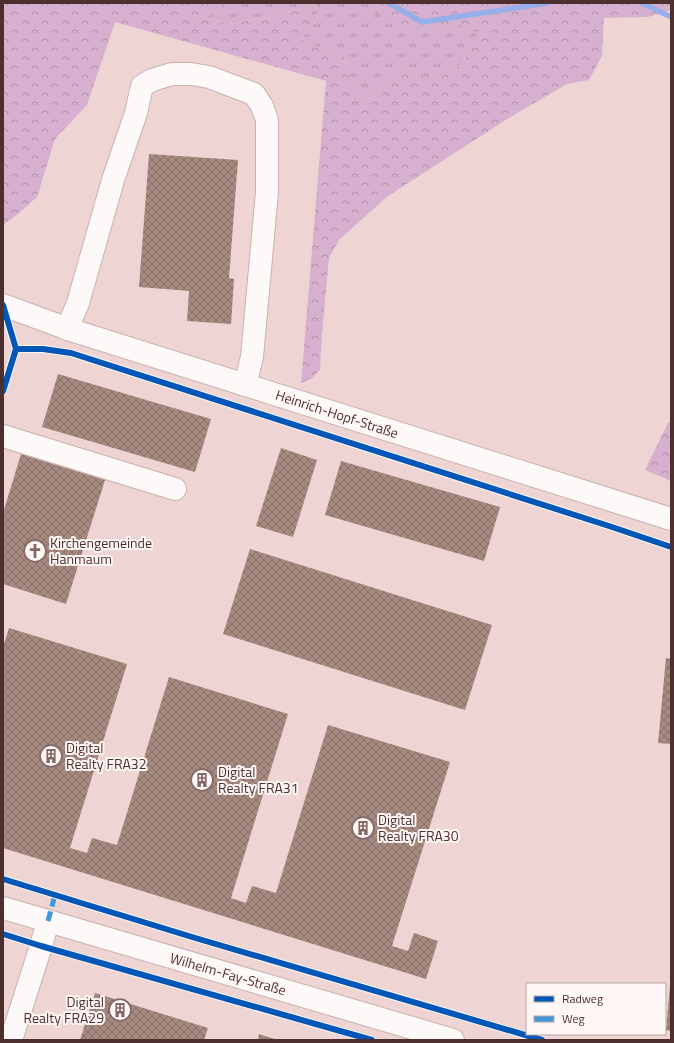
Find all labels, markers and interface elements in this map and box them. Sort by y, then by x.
street label: Heinrich-Hopf-Straße [273,384,401,443]
place label: Kirchengemeinde Hanmaum [50,532,152,569]
church icon: Kirchengemeinde Hanmaum [22,538,48,564]
place label: Digital Realty FRA32 [66,737,147,774]
building icon: Digital Realty FRA32 [38,743,64,769]
place label: Digital Realty FRA31 [218,761,299,798]
building icon: Digital Realty FRA31 [189,767,215,793]
place label: Digital Realty FRA30 [378,809,459,846]
building icon: Digital Realty FRA30 [350,815,376,841]
street label: Wilhelm-Fay-Straße [168,947,289,1000]
legend [526,983,666,1035]
text: Radweg [562,989,603,1008]
place label: Digital Realty FRA29 [24,991,104,1028]
building icon: Digital Realty FRA29 [107,997,133,1023]
text: Weg [562,1009,585,1028]

